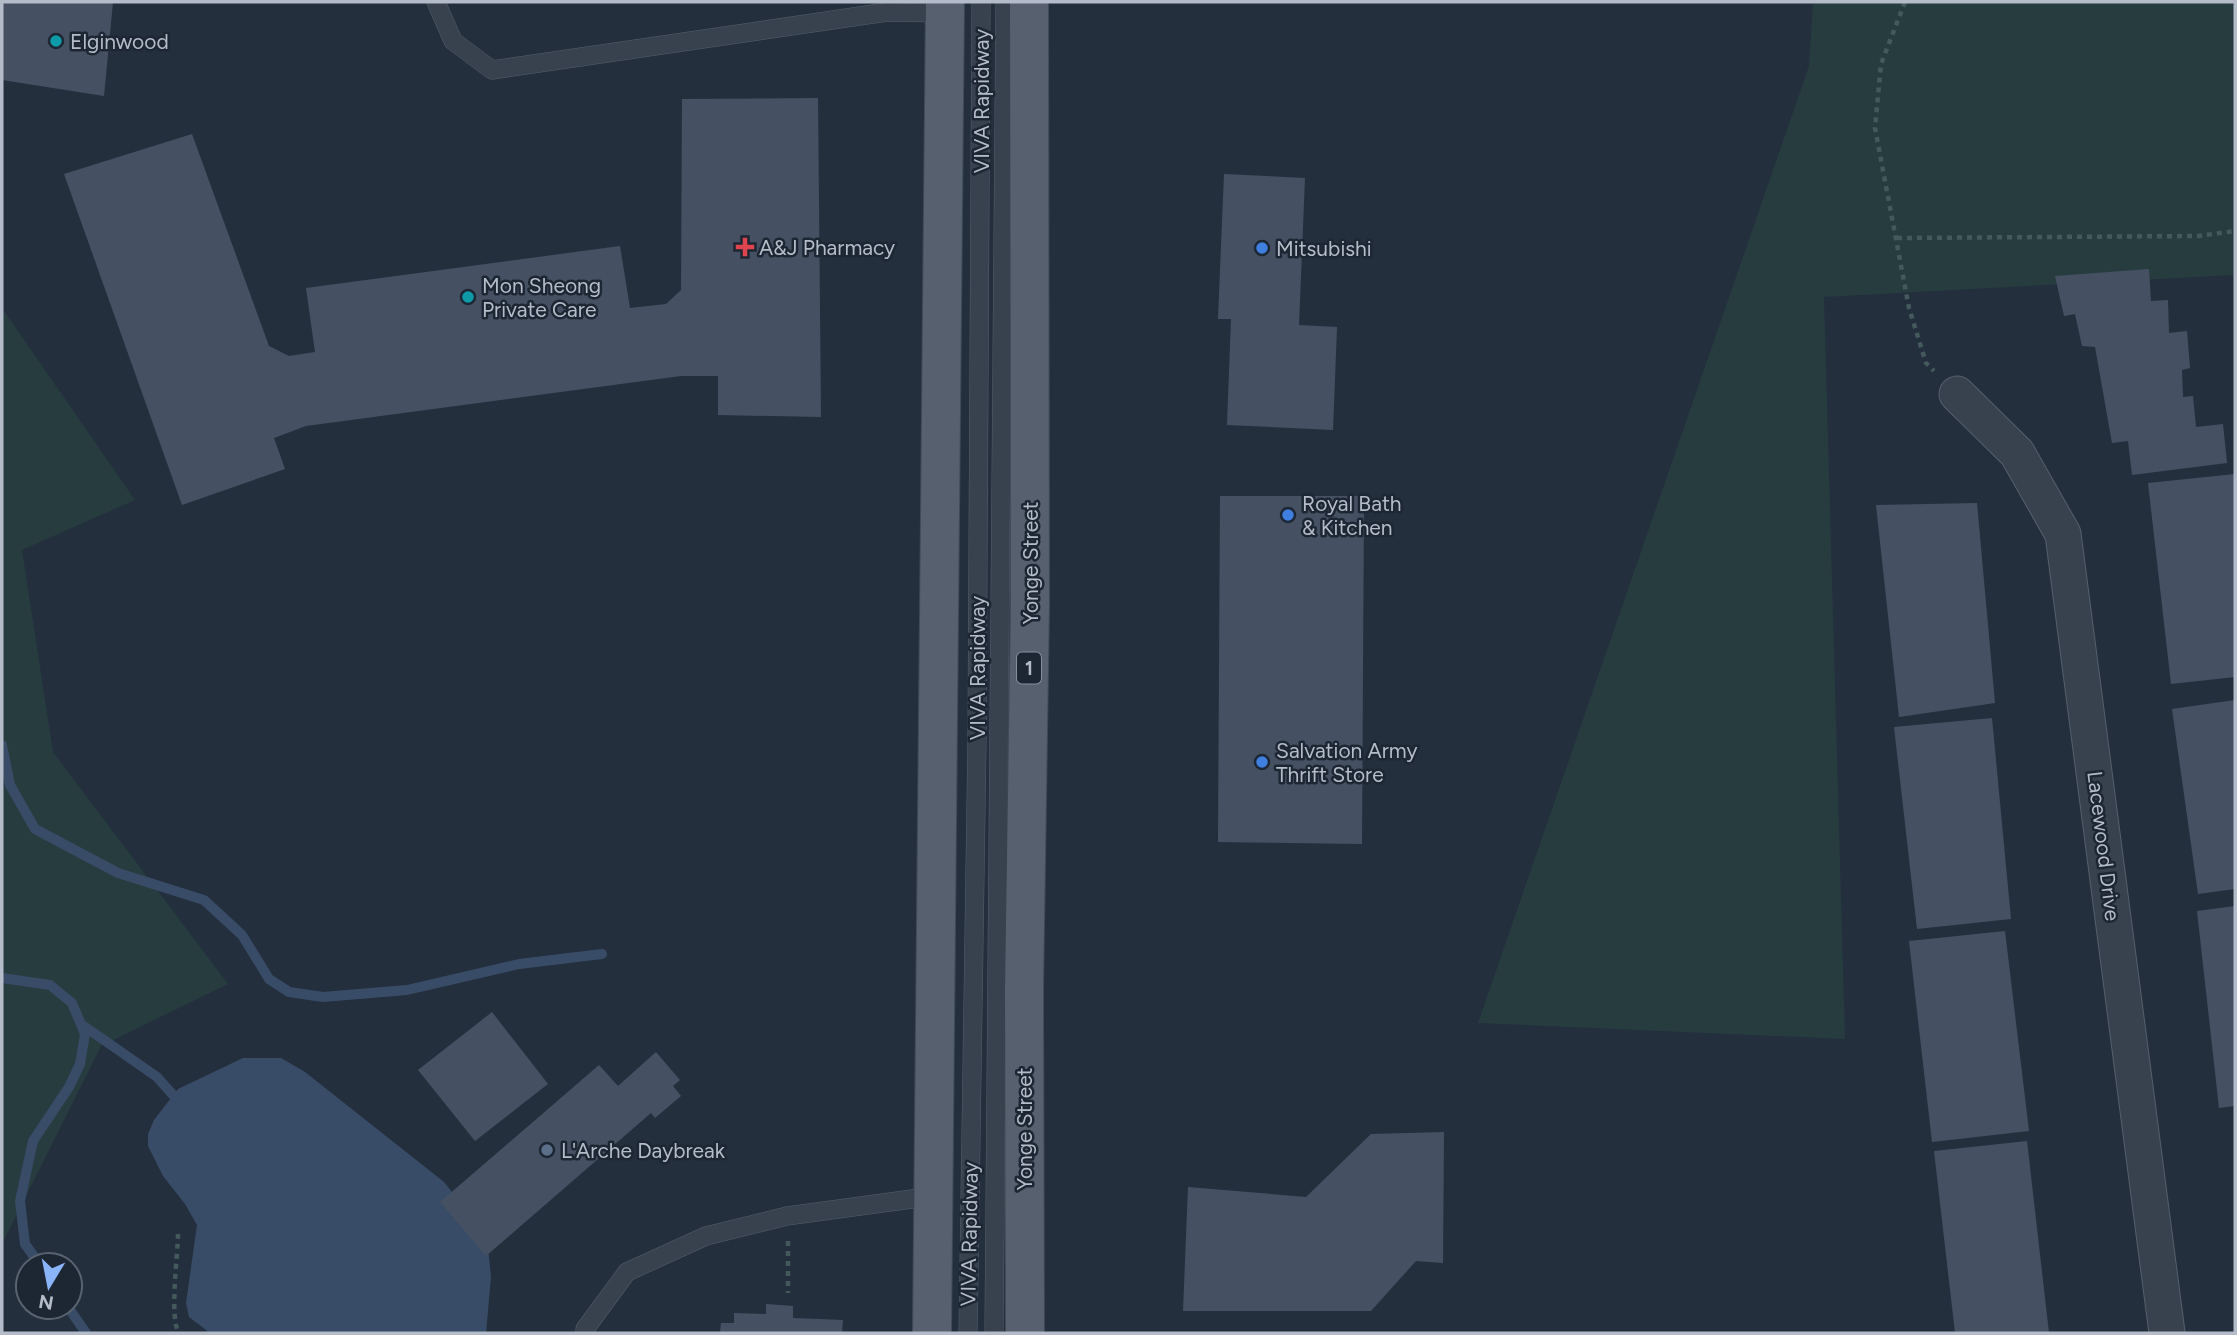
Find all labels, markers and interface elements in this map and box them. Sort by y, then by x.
place label: Elginwood [70,29,169,54]
street label: VIVA Rapidway [969,29,994,173]
marker: Elginwood [48,33,64,49]
place label: A&J Pharmacy [759,235,895,260]
place label: Mitsubishi [1276,236,1372,261]
marker: A&J Pharmacy [737,239,753,255]
marker: Mitsubishi [1254,240,1270,256]
place label: Mon Sheong Private Care [482,273,601,322]
marker: Mon Sheong Private Care [460,289,476,305]
place label: Royal Bath & Kitchen [1302,491,1402,540]
street label: Yonge Street [1018,501,1043,625]
marker: Royal Bath & Kitchen [1280,507,1296,523]
street label: VIVA Rapidway [965,596,990,740]
road number: 1 [1017,652,1041,684]
place label: Salvation Army Thrift Store [1276,738,1418,787]
marker: Salvation Army Thrift Store [1254,754,1270,770]
street label: Lacewood Drive [2082,770,2126,922]
street label: Yonge Street [1012,1067,1037,1191]
place label: L'Arche Daybreak [561,1138,726,1163]
marker: L'Arche Daybreak [539,1142,555,1158]
street label: VIVA Rapidway [955,1162,983,1306]
north arrow [14,1251,84,1321]
text: N [37,1290,55,1315]

